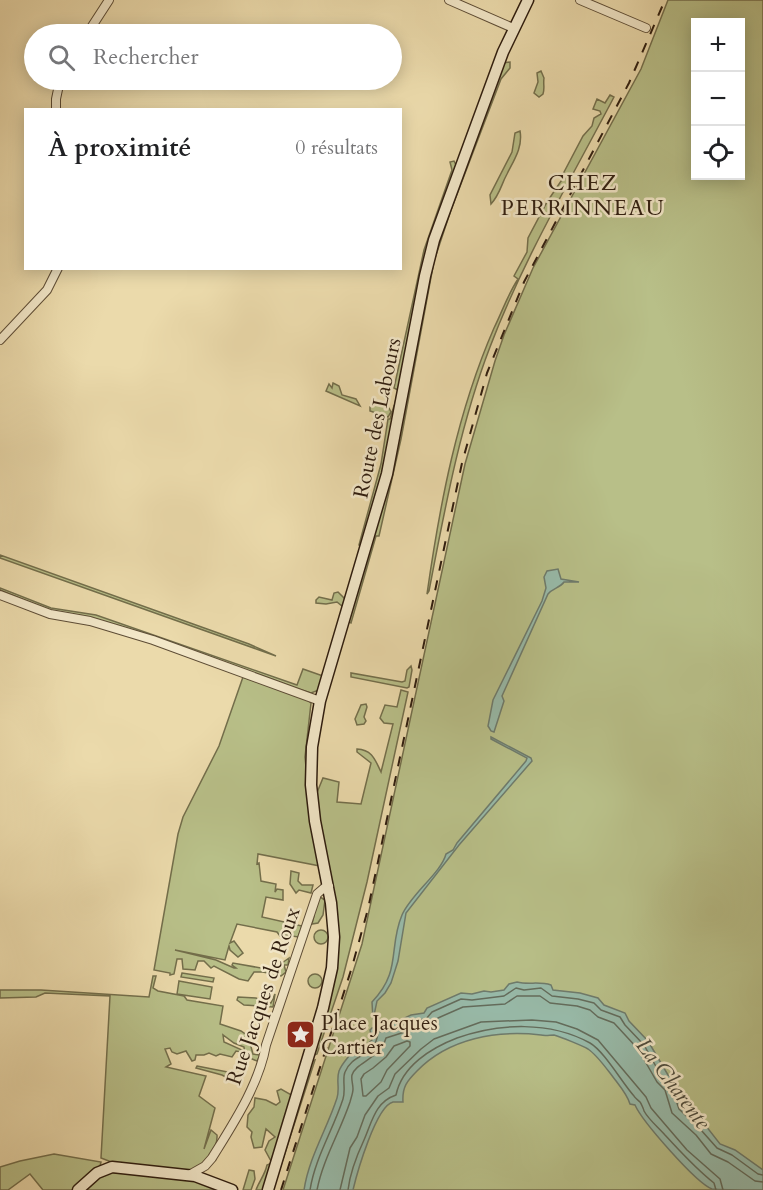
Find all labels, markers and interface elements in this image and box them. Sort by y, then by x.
map controls [691,18,745,180]
button: + [691,18,745,72]
search box [24,24,402,90]
icon: search [45,41,78,74]
text: Rechercher [93,42,198,72]
button: − [691,72,745,126]
button: locate [691,126,745,180]
text: À proximité [48,130,191,165]
text: 0 résultats [295,134,378,161]
district label: CHEZ PERRINNEAU [501,168,665,223]
street label: Route des Labours [346,335,409,501]
street label: Rue Jacques de Roux [219,903,308,1089]
place label: Place Jacques Cartier [321,1009,438,1062]
place icon: Place Jacques Cartier [284,1019,316,1051]
water label: La Charente [629,1032,718,1136]

